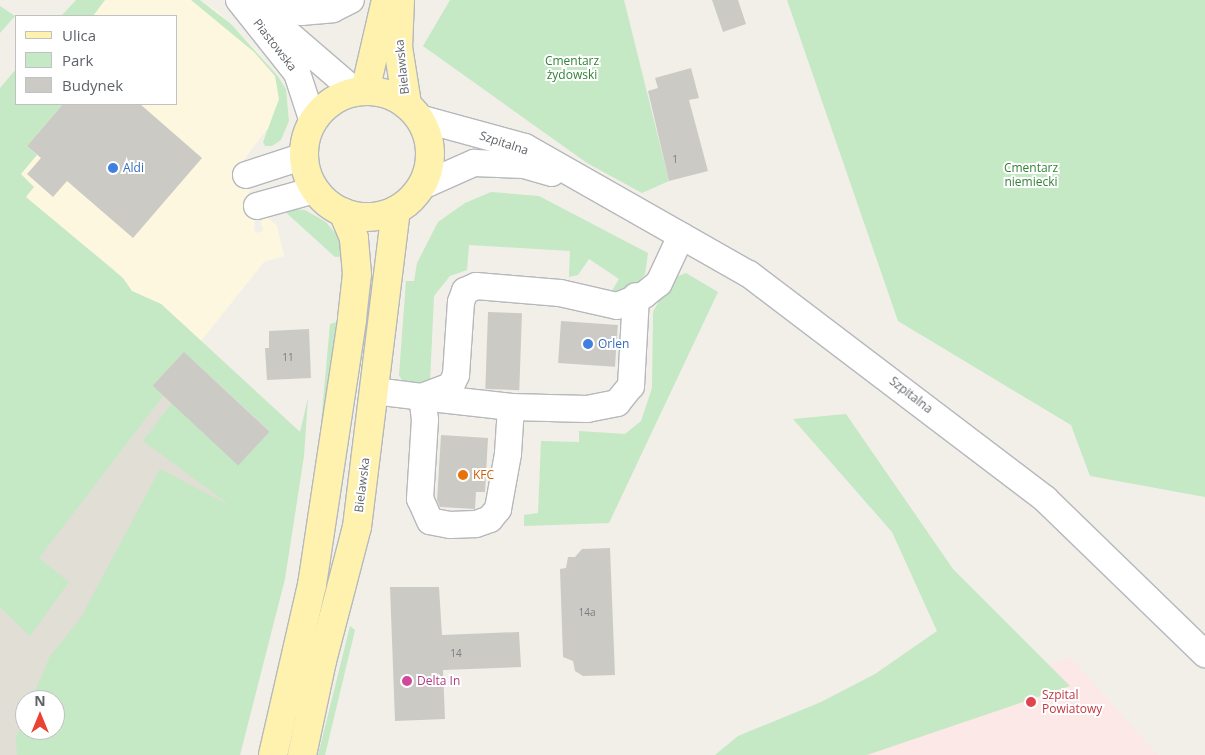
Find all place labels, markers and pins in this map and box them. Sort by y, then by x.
place label: Aldi [123,161,144,175]
marker: Aldi [107,162,119,174]
place label: Orlen [598,337,629,351]
marker: Orlen [582,338,594,350]
place label: KFC [473,468,494,482]
marker: KFC [457,469,469,481]
place label: Delta In [417,674,460,688]
marker: Delta In [401,675,413,687]
place label: Szpital Powiatowy [1042,688,1102,716]
marker: Szpital Powiatowy [1024,695,1038,709]

